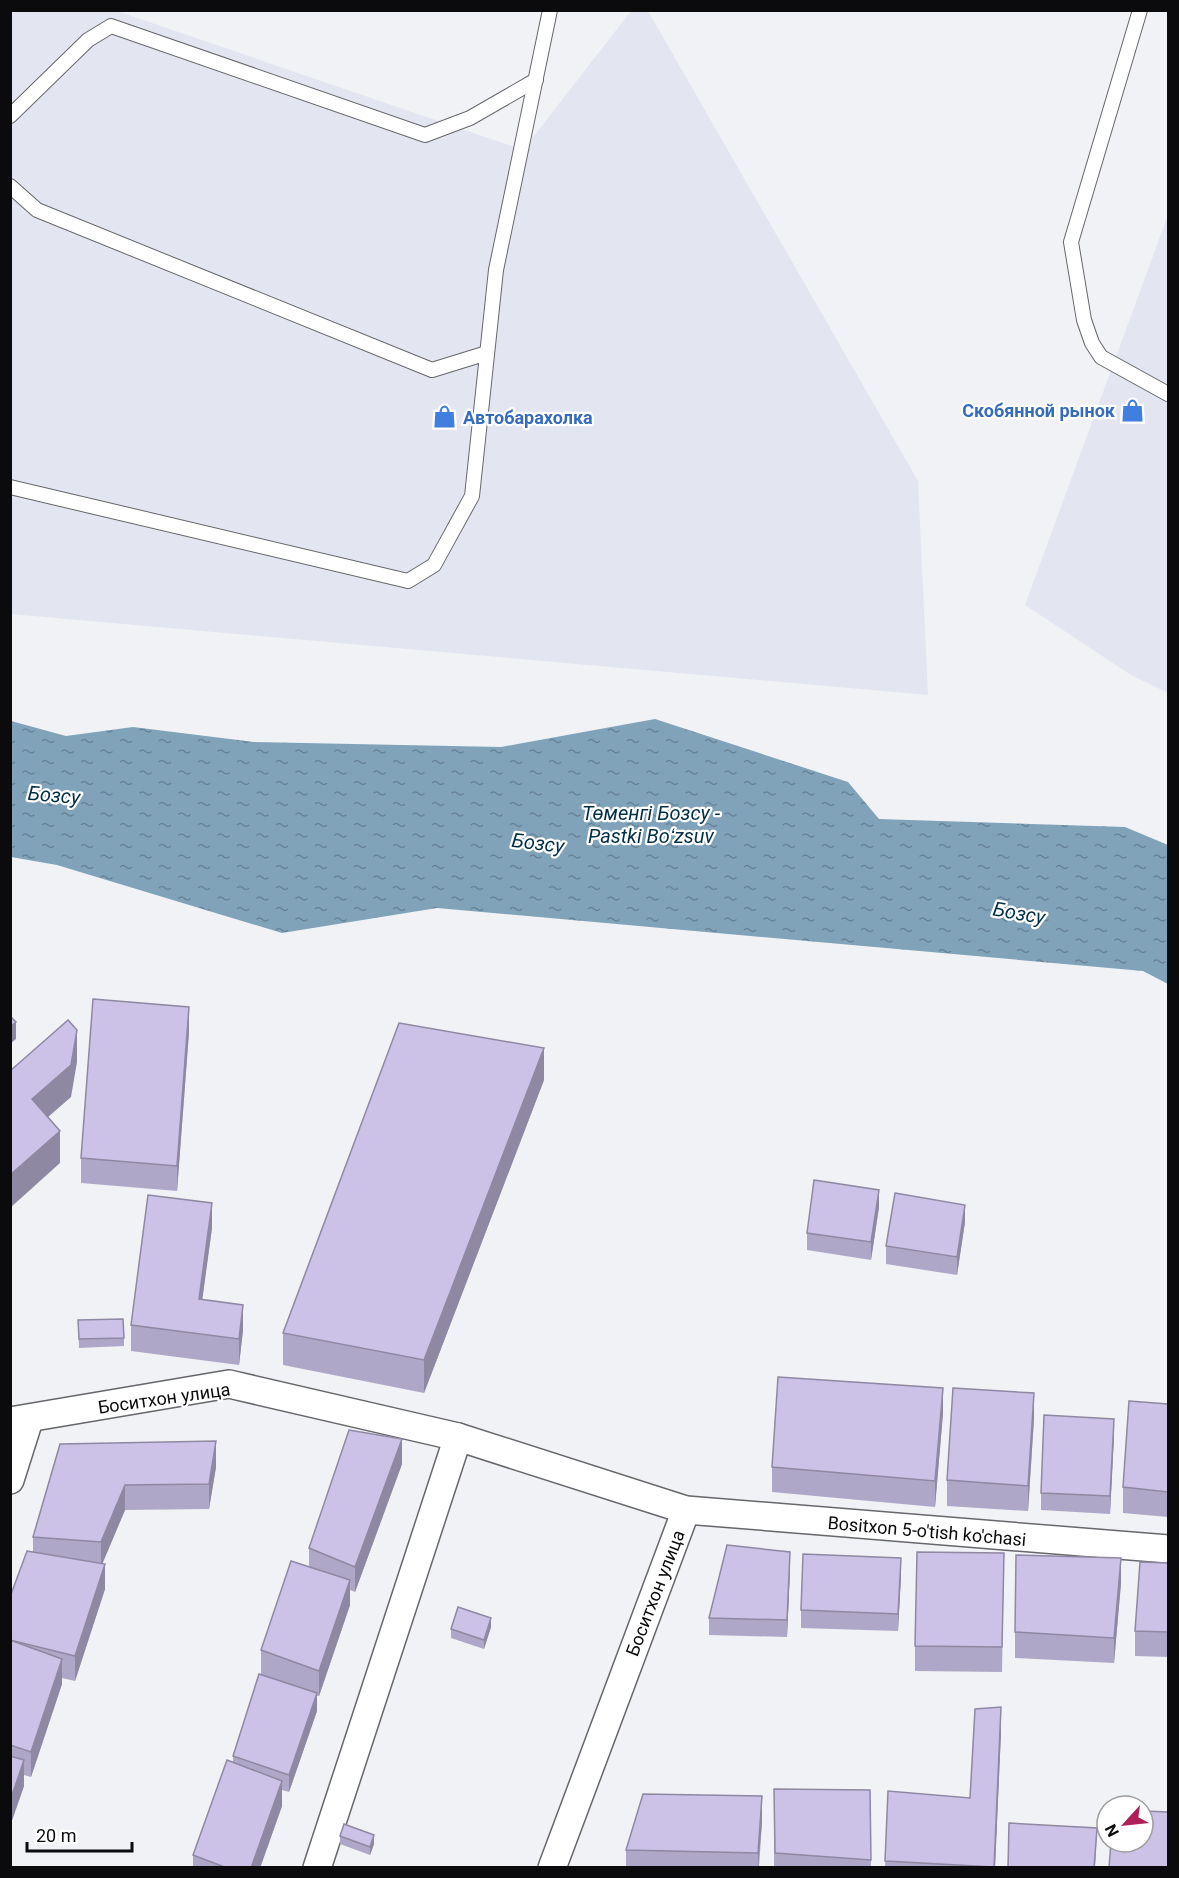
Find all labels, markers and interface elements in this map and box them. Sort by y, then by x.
shop icon: Скобянной рынок [1120,397,1146,423]
place label: Скобянной рынок [962,400,1116,421]
shop icon: Автобарахолка [432,404,458,430]
place label: Автобарахолка [463,407,593,428]
water label: Бозсу [27,781,82,809]
water label: Төменгі Бозсу - Pastki Boʻzsuv [582,801,721,848]
water label: Бозсу [510,828,566,858]
water label: Бозсу [991,897,1048,930]
street label: Боситхон улица [97,1378,231,1418]
street label: Bositxon 5-o'tish ko'chasi [827,1512,1027,1550]
street label: Боситхон улица [621,1527,689,1659]
north arrow [1095,1794,1155,1854]
scale bar [27,1815,132,1853]
text: N [1101,1821,1123,1840]
text: 20 m [36,1825,76,1846]

